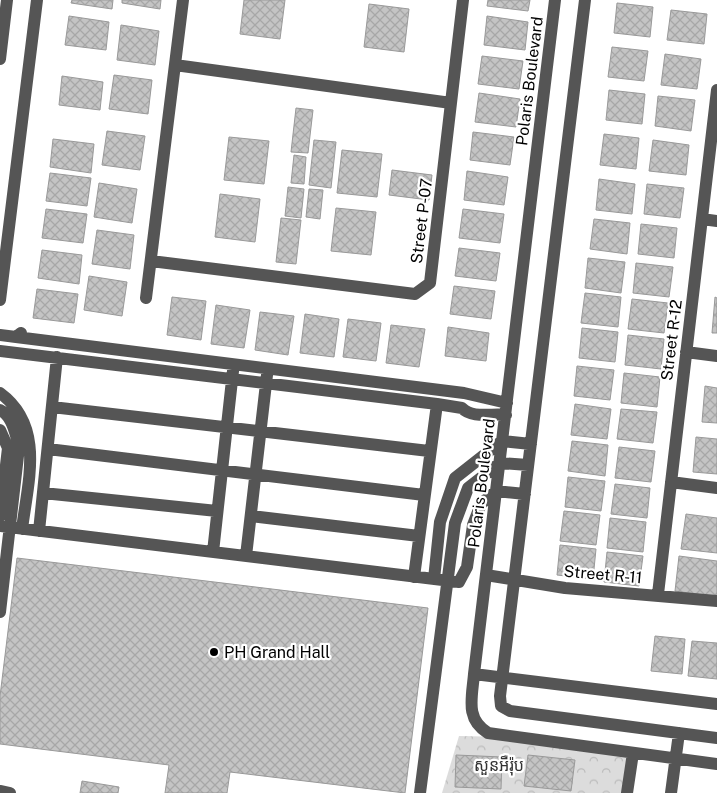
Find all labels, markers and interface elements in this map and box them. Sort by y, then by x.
street label: Polaris Boulevard [512,15,547,147]
street label: Street P-07 [407,177,436,265]
street label: Street R-12 [657,298,686,382]
street label: Polaris Boulevard [464,417,499,549]
street label: Street R-11 [563,562,643,587]
place label: PH Grand Hall [224,643,330,662]
marker: PH Grand Hall [208,646,220,658]
park label: សួនអឺរ៉ុប [474,755,524,776]

